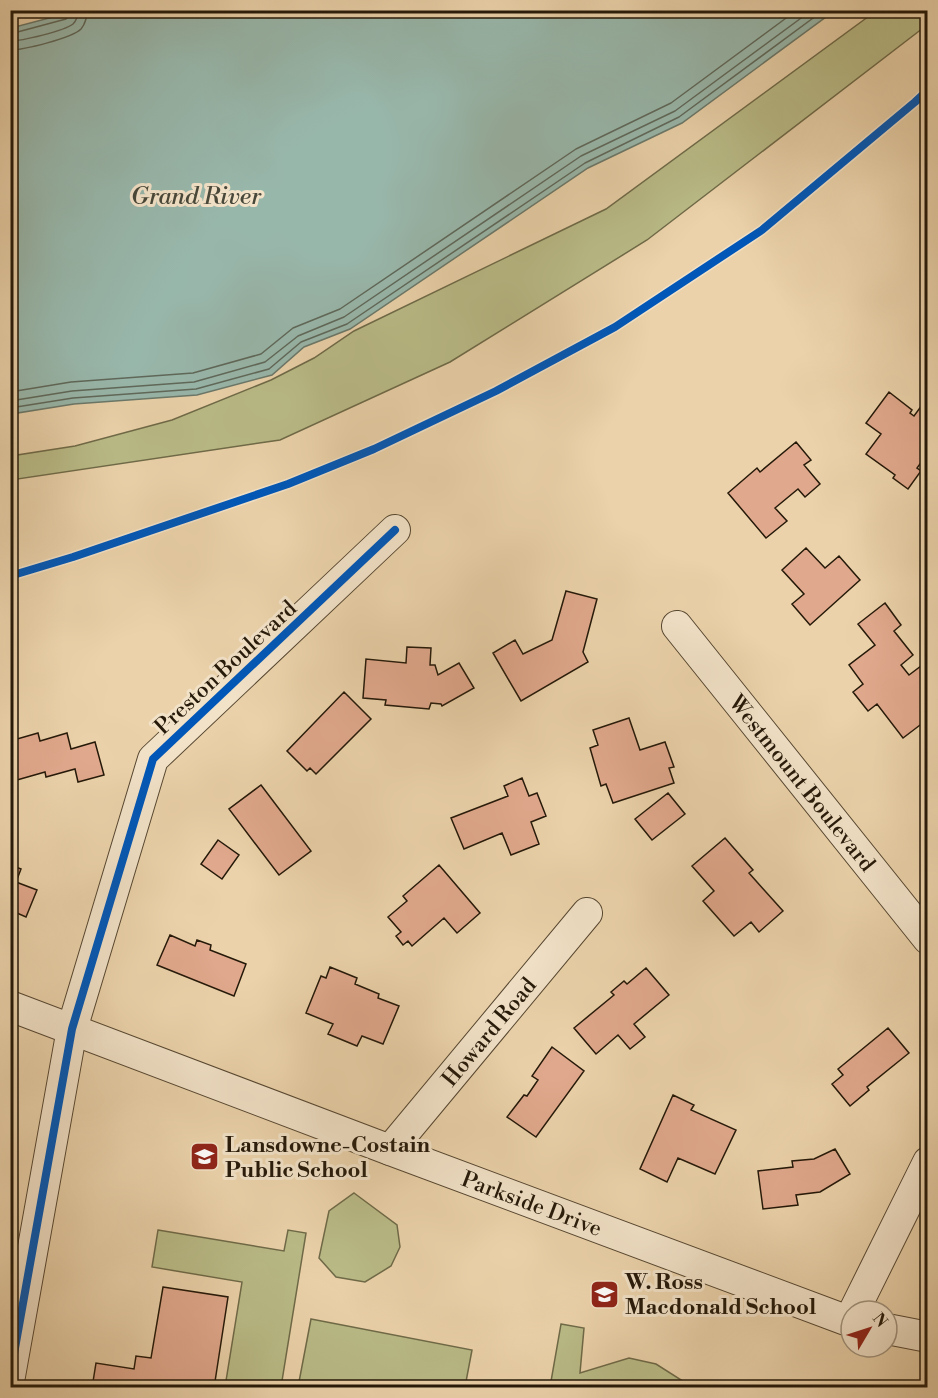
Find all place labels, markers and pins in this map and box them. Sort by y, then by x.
place label: Lansdowne-Costain Public School [225,1132,431,1184]
school or university icon: Lansdowne-Costain Public School [188,1141,220,1173]
place label: W. Ross Macdonald School [624,1269,816,1321]
school or university icon: W. Ross Macdonald School [588,1278,620,1310]

